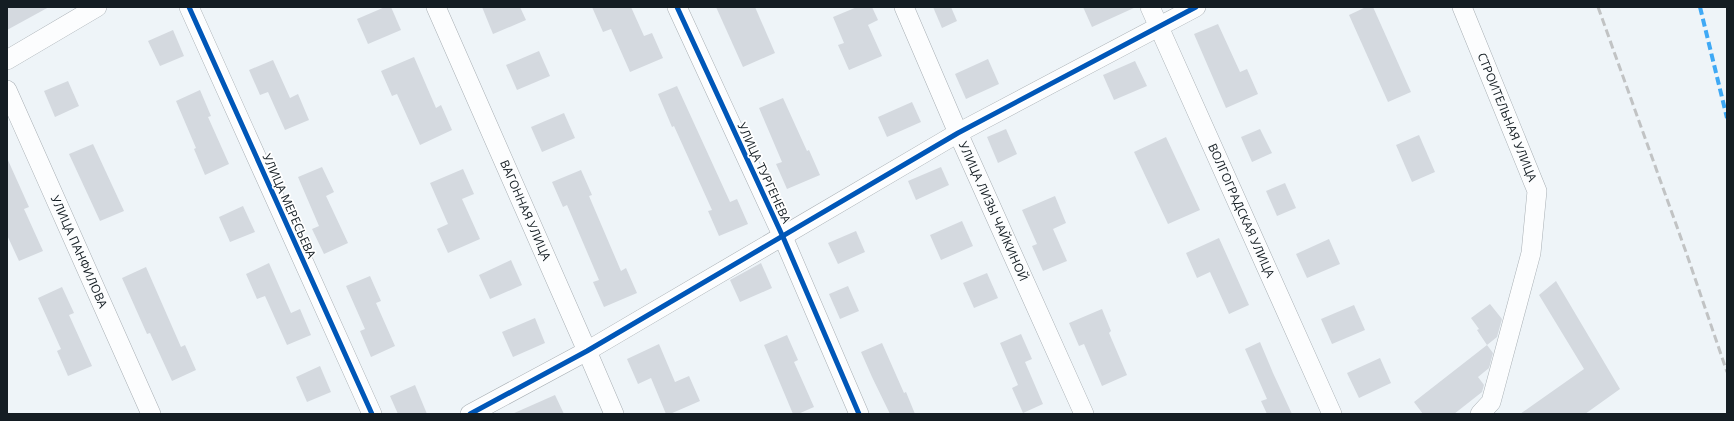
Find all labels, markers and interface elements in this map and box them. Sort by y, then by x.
street label: СТРОИТЕЛЬНАЯ УЛИЦА [1474,50,1541,184]
street label: УЛИЦА ТУРГЕНЕВА [734,120,795,226]
street label: УЛИЦА ЛИЗЫ ЧАЙКИНОЙ [955,139,1032,284]
street label: ВОЛГОГРАДСКАЯ УЛИЦА [1204,141,1279,280]
street label: УЛИЦА МЕРЕСЬЕВА [259,151,320,261]
street label: ВАГОННАЯ УЛИЦА [496,157,555,264]
street label: УЛИЦА ПАНФИЛОВА [47,193,112,311]

